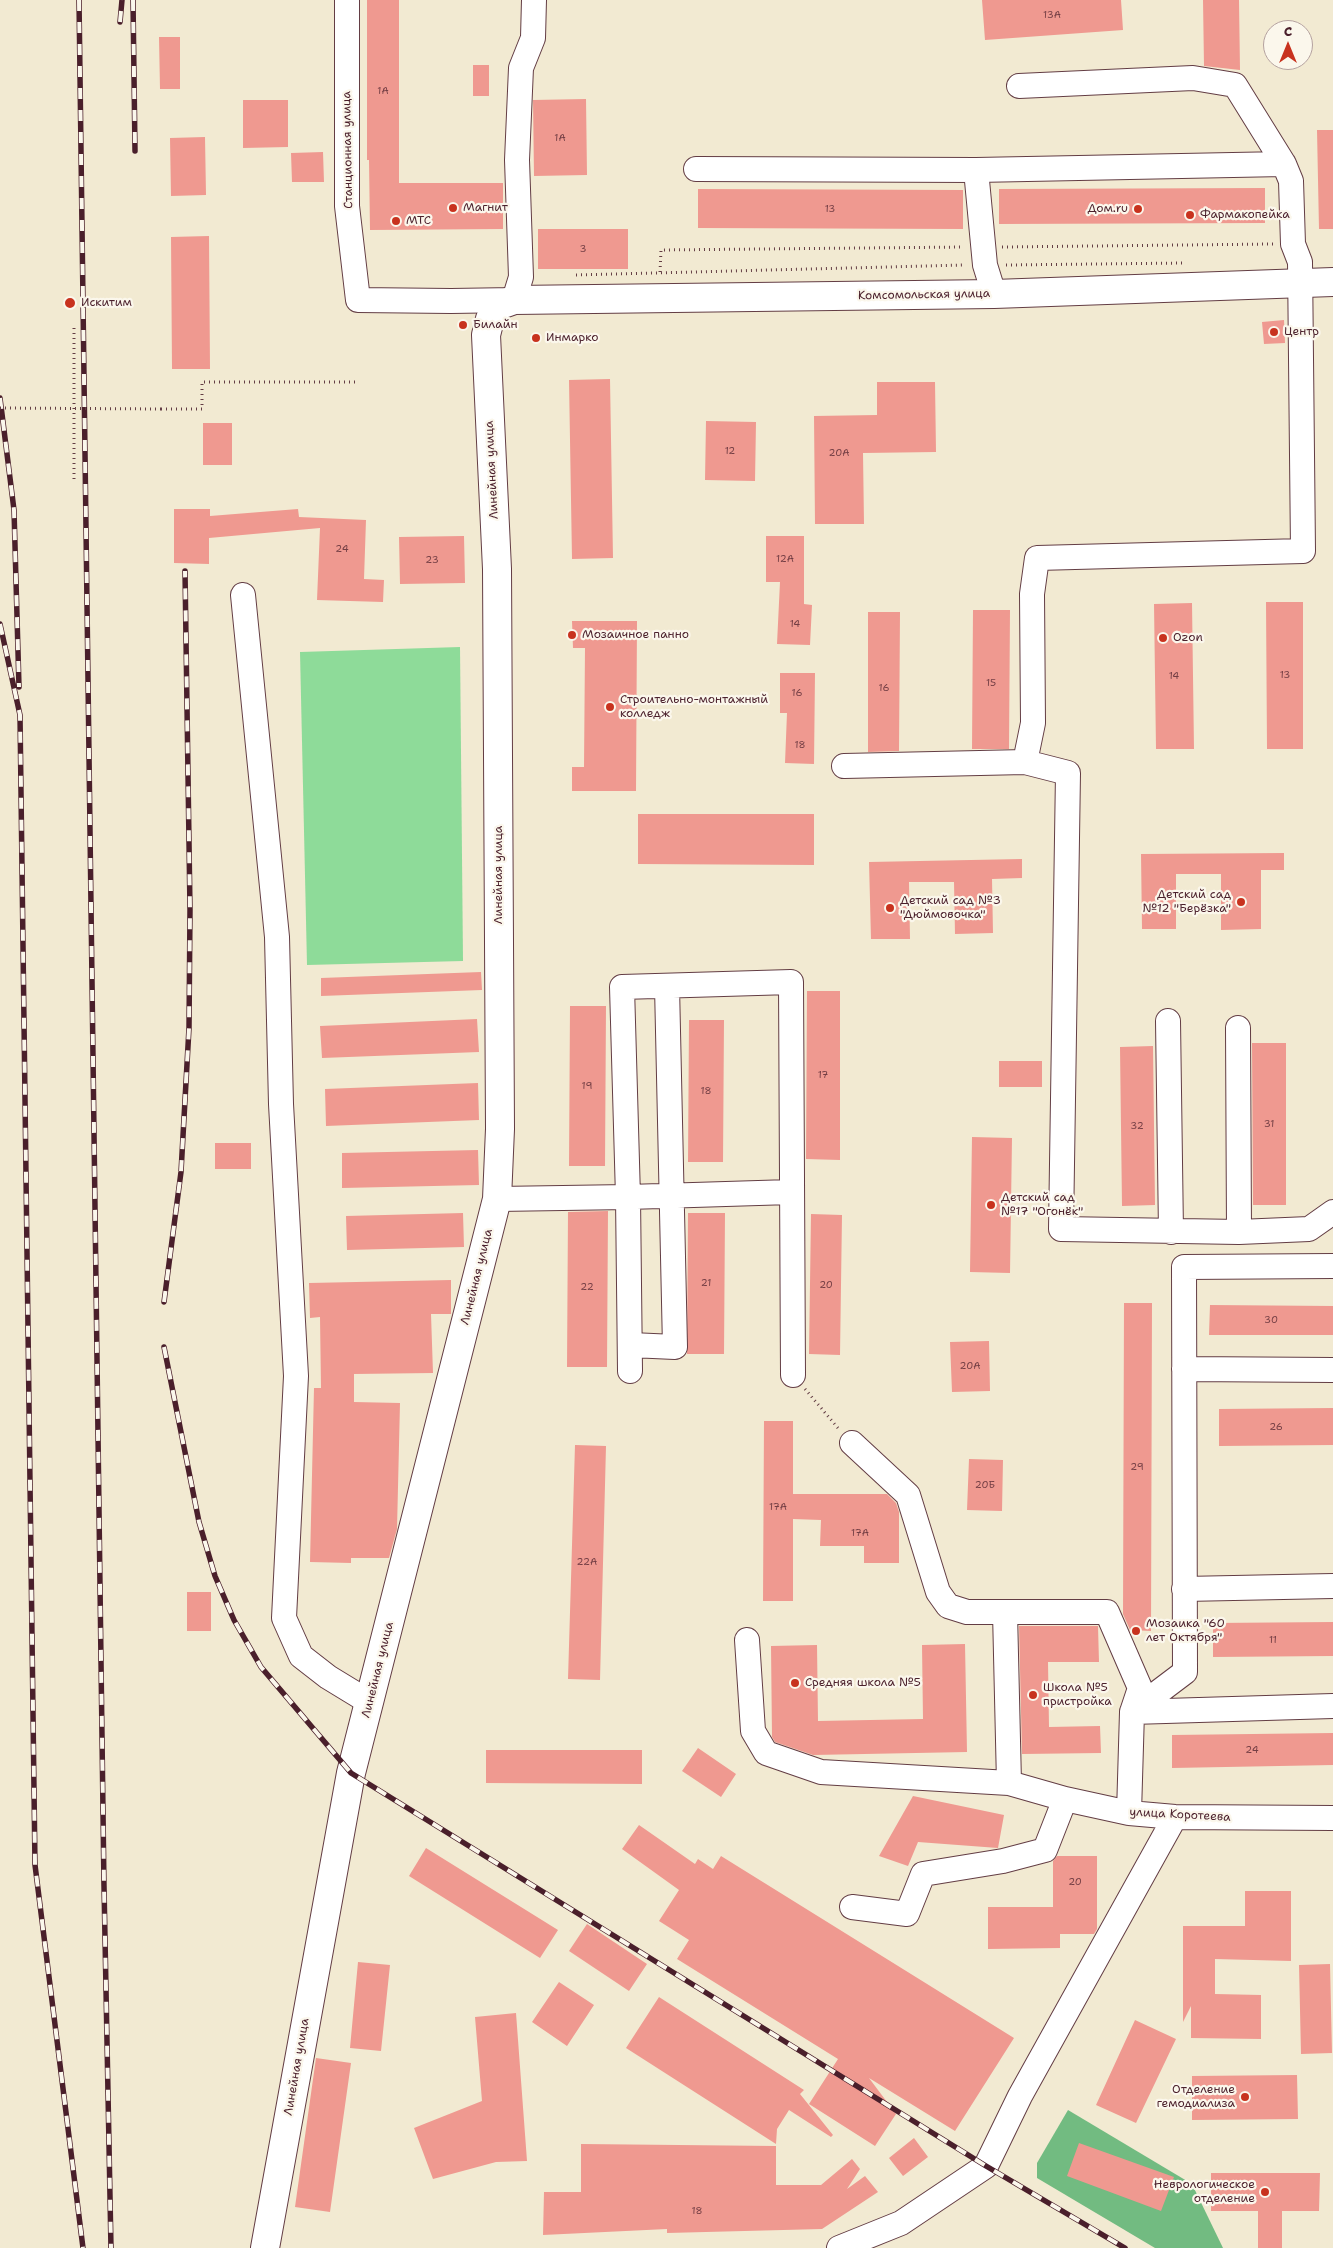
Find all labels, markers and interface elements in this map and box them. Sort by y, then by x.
house number: 13А [1043,9,1061,21]
north arrow [1263,20,1313,70]
text: С [1284,22,1292,40]
house number: 1А [377,85,389,97]
street label: Станционная улица [340,91,356,209]
house number: 1А [554,132,566,144]
place label: Магнит [463,201,508,215]
marker: Магнит [447,202,459,214]
place label: Дом.ru [1087,202,1128,216]
house number: 13 [825,203,835,215]
marker: Дом.ru [1132,203,1144,215]
place label: Фармакопейка [1200,208,1290,222]
marker: Фармакопейка [1184,209,1196,221]
place label: МТС [406,214,431,228]
marker: МТС [390,215,402,227]
house number: 3 [580,243,586,255]
street label: Комсомольская улица [858,287,990,303]
marker: Искитим [63,296,77,310]
place label: Искитим [81,296,132,310]
place label: Билайн [473,318,518,332]
marker: Билайн [457,319,469,331]
place label: Центр [1284,325,1319,339]
marker: Центр [1268,326,1280,338]
place label: Инмарко [546,331,599,345]
marker: Инмарко [530,332,542,344]
street label: Линейная улица [482,420,502,520]
house number: 12 [725,445,735,457]
house number: 20А [829,447,849,459]
house number: 24 [335,543,349,555]
house number: 12А [776,553,794,565]
house number: 23 [425,554,439,566]
house number: 14 [790,618,800,630]
place label: Мозаичное панно [582,628,689,642]
marker: Мозаичное панно [566,629,578,641]
place label: Ozon [1173,631,1203,645]
marker: Ozon [1157,632,1169,644]
house number: 13 [1280,669,1290,681]
house number: 14 [1169,670,1179,682]
house number: 15 [986,677,996,689]
house number: 16 [879,682,889,694]
house number: 16 [792,687,802,699]
place label: Строительно-монтажный колледж [620,693,768,721]
marker: Строительно-монтажный колледж [604,701,616,713]
house number: 18 [794,739,806,751]
street label: Линейная улица [492,826,506,924]
place label: Детский сад №12 "Берёзка" [1142,888,1231,916]
place label: Детский сад №3 "Дюймовочка" [900,894,1001,922]
marker: Детский сад №12 "Берёзка" [1235,896,1247,908]
marker: Детский сад №3 "Дюймовочка" [884,902,896,914]
house number: 17 [818,1069,828,1081]
house number: 19 [582,1080,592,1092]
house number: 18 [700,1085,712,1097]
house number: 31 [1264,1118,1274,1130]
house number: 32 [1130,1120,1144,1132]
place label: Детский сад №17 "Огонёк" [1001,1191,1083,1219]
marker: Детский сад №17 "Огонёк" [985,1199,997,1211]
street label: Линейная улица [458,1227,496,1327]
house number: 21 [701,1277,711,1289]
house number: 20 [819,1279,833,1291]
house number: 22 [580,1281,594,1293]
house number: 30 [1264,1314,1278,1326]
house number: 20А [960,1360,980,1372]
house number: 26 [1269,1421,1283,1433]
house number: 29 [1130,1461,1144,1473]
house number: 20Б [975,1479,995,1491]
house number: 17А [769,1501,787,1513]
house number: 17А [851,1527,869,1539]
house number: 22А [577,1556,597,1568]
place label: Мозаика "60 лет Октября" [1146,1617,1225,1645]
street label: Линейная улица [359,1620,397,1720]
marker: Мозаика "60 лет Октября" [1130,1625,1142,1637]
house number: 11 [1269,1634,1277,1646]
place label: Средняя школа №5 [805,1676,921,1690]
marker: Средняя школа №5 [789,1677,801,1689]
place label: Школа №5 пристройка [1043,1681,1112,1709]
marker: Школа №5 пристройка [1027,1689,1039,1701]
house number: 24 [1245,1744,1259,1756]
street label: улица Коротеева [1129,1805,1231,1825]
house number: 20 [1068,1876,1082,1888]
street label: Линейная улица [281,2017,313,2117]
place label: Отделение гемодиализа [1157,2083,1235,2111]
marker: Отделение гемодиализа [1239,2091,1251,2103]
place label: Неврологическое отделение [1154,2178,1255,2206]
marker: Неврологическое отделение [1259,2186,1271,2198]
house number: 18 [691,2205,703,2217]

